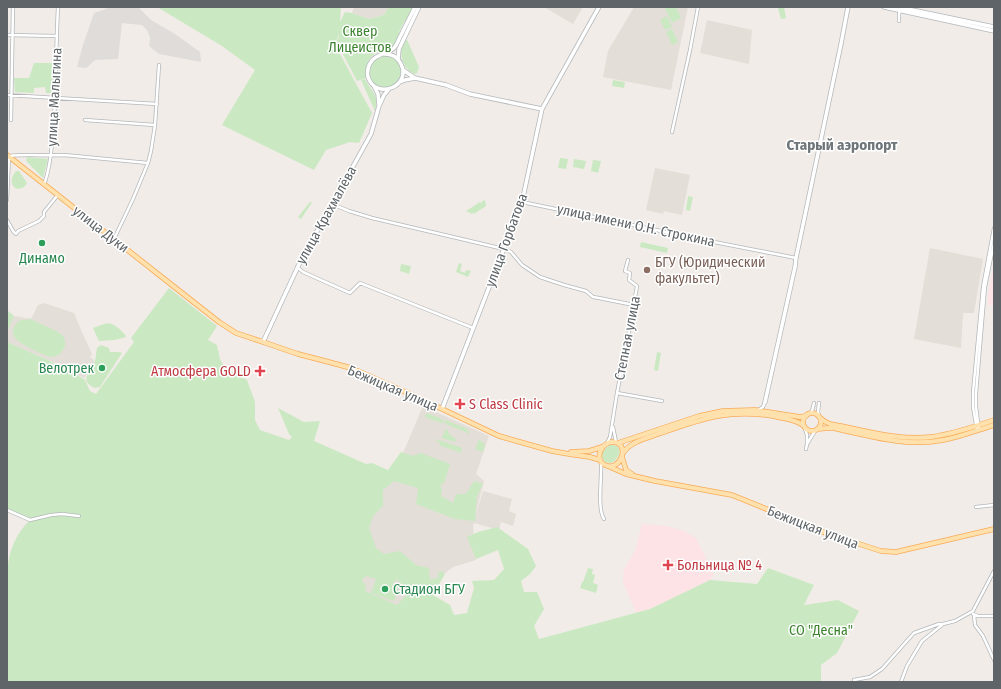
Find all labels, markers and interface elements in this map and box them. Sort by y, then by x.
park label: Сквер Лицеистов [328,23,392,56]
street label: улица Малыгина [43,47,66,147]
district label: Старый аэропорт [787,136,898,154]
street label: улица Крахмалёва [292,163,360,267]
street label: улица Горбатова [482,191,531,289]
street label: улица имени О.Н. Строкина [555,200,717,251]
street label: улица Дуки [69,202,132,257]
marker: Динамо [37,238,47,248]
place label: Динамо [18,250,65,267]
place label: БГУ (Юридический факультет) [655,254,765,287]
marker: БГУ (Юридический факультет) [642,265,652,275]
street label: Степная улица [611,294,644,382]
place label: Велотрек [39,360,94,377]
street label: Бежицкая улица [345,362,441,415]
marker: Велотрек [97,363,107,373]
place label: Атмосфера GOLD [151,363,251,380]
marker: Атмосфера GOLD [254,365,266,377]
place label: S Class Clinic [469,396,543,413]
marker: S Class Clinic [454,398,466,410]
street label: Бежицкая улица [765,502,861,553]
place label: Больница № 4 [677,557,762,574]
marker: Больница № 4 [662,559,674,571]
place label: Стадион БГУ [393,581,465,598]
marker: Стадион БГУ [380,584,390,594]
park label: СО "Десна" [789,622,853,639]

